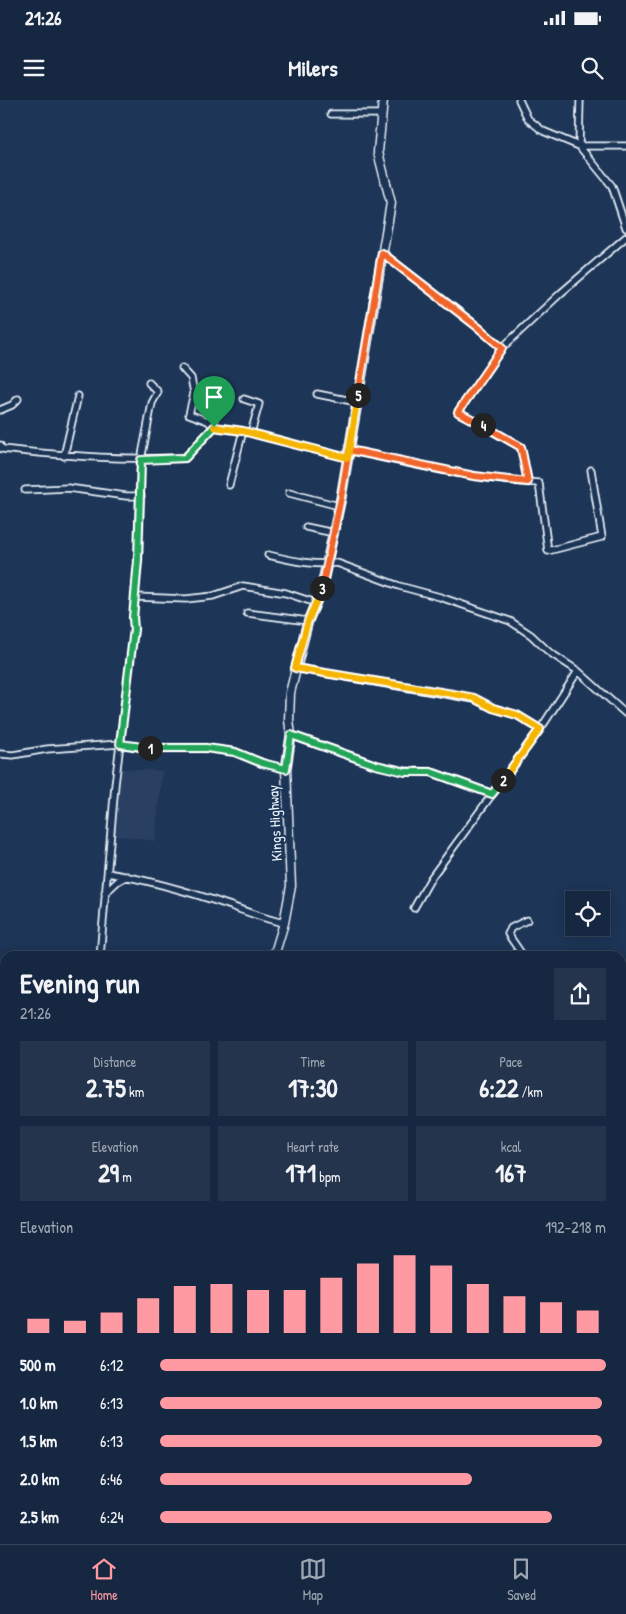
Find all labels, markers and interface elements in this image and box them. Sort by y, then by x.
text: 21:26 [25,5,62,31]
text: Milers [288,53,338,83]
icon: menu [20,54,48,82]
icon: search [578,54,606,82]
pin [193,376,235,427]
pin: 5 [346,382,370,408]
icon: arrive [200,383,228,411]
text: 5 [356,386,361,405]
pin: 4 [470,412,496,438]
text: 4 [481,416,486,435]
pin: 3 [310,576,334,600]
text: 3 [319,579,326,598]
pin: 1 [138,736,162,760]
text: 1 [148,739,153,758]
pin: 2 [490,768,516,792]
text: 2 [500,771,507,790]
street label: Kings Highway [262,784,287,862]
map controls [565,891,610,936]
button: locate [565,891,610,936]
text: Evening run [20,964,140,1002]
button: share [554,968,606,1020]
text: 21:26 [20,1002,51,1024]
text: Distance [94,1052,136,1071]
text: Time [301,1052,325,1071]
text: Pace [499,1052,523,1071]
text: 2.75 [86,1071,126,1105]
text: 17:30 [288,1071,338,1105]
text: 6:22 [479,1071,518,1105]
text: km [126,1082,144,1101]
text: /km [518,1082,543,1101]
text: Elevation [92,1137,138,1156]
text: Heart rate [287,1137,339,1156]
text: kcal [501,1137,521,1156]
text: 29 [98,1156,119,1190]
text: 171 [285,1156,316,1190]
text: 167 [495,1156,527,1190]
text: m [119,1167,132,1186]
text: bpm [316,1167,341,1186]
text: Elevation [20,1216,73,1238]
text: 192–218 m [545,1216,606,1238]
text: 500 m [20,1354,56,1376]
text: 6:12 [100,1354,123,1376]
text: 1.0 km [20,1392,58,1414]
text: 6:13 [100,1392,123,1414]
text: 1.5 km [20,1430,57,1452]
text: 6:13 [100,1430,123,1452]
text: 2.0 km [20,1468,59,1490]
text: 6:46 [100,1468,122,1490]
text: 2.5 km [20,1506,59,1528]
text: 6:24 [100,1506,124,1528]
tab: Home [90,1555,118,1604]
tab: Map [299,1555,327,1604]
tab: Saved [507,1555,536,1604]

